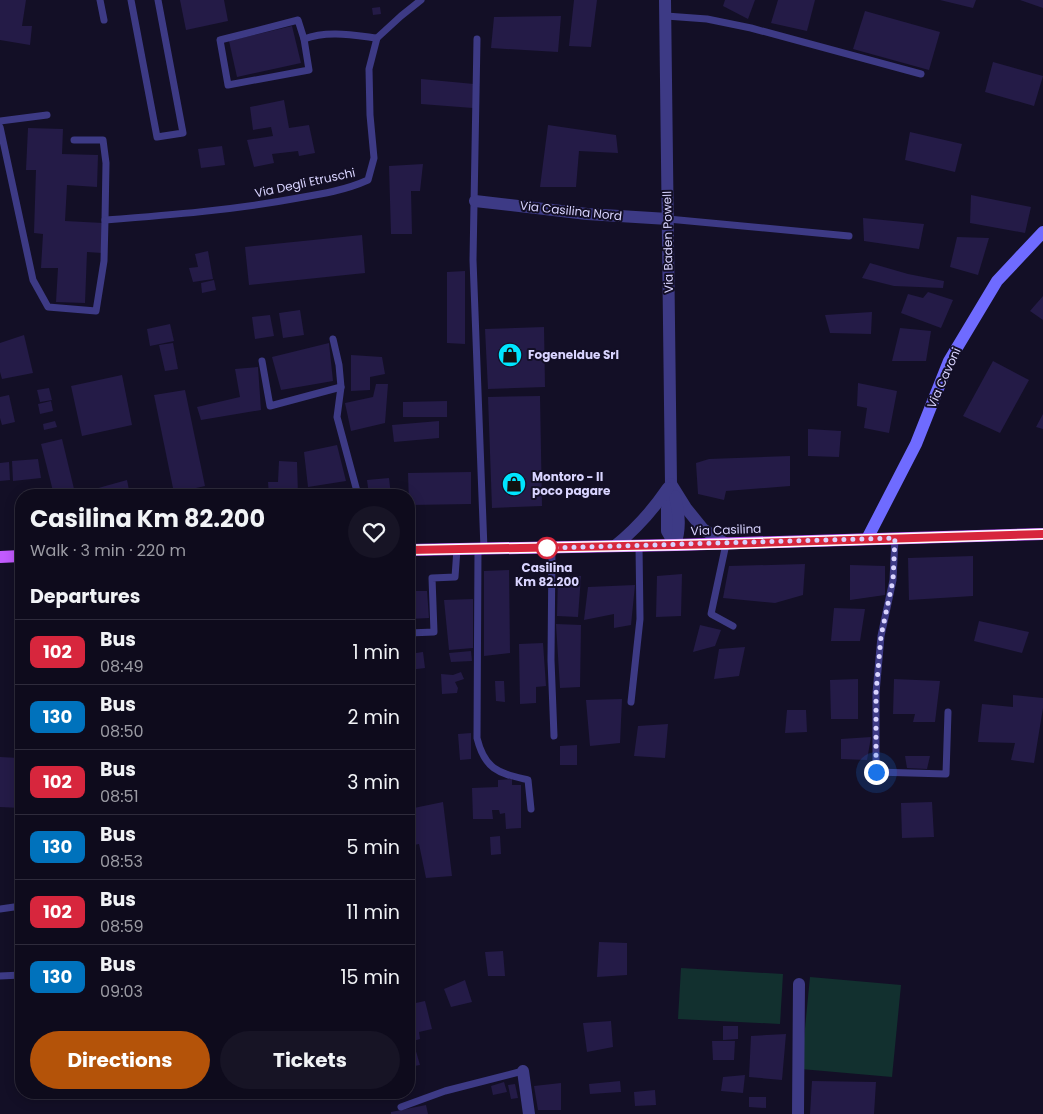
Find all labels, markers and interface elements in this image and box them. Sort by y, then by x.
street label: Via Degli Etruschi [253,164,357,201]
street label: Via Baden Powell [658,191,677,293]
street label: Via Casilina Nord [519,197,623,224]
shop icon: Fogeneldue Srl [497,342,523,368]
street label: Via Cavoni [923,345,965,411]
place label: Fogeneldue Srl [528,346,619,363]
place label: Montoro - Il poco pagare [532,468,611,499]
shop icon: Montoro - Il poco pagare [501,471,527,497]
text: Casilina Km 82.200 [30,502,265,535]
button: heart [348,506,400,558]
street label: Via Casilina [690,520,762,539]
marker: Casilina Km 82.200 [536,537,558,559]
text: Walk · 3 min · 220 m [30,539,186,562]
place label: Casilina Km 82.200 [515,559,579,590]
text: Departures [30,583,140,610]
text: Bus [100,626,136,653]
text: 102 [43,639,72,664]
text: 1 min [352,639,400,666]
text: 08:49 [100,655,144,678]
text: Bus [100,691,136,718]
text: 130 [43,704,72,729]
text: 2 min [348,704,400,731]
text: 08:50 [100,720,144,743]
text: Bus [100,756,136,783]
your location [864,760,889,785]
text: 102 [43,769,72,794]
text: 3 min [347,769,400,796]
text: 08:51 [100,785,139,808]
text: Bus [100,821,136,848]
text: 130 [43,834,72,859]
text: 5 min [347,834,400,861]
text: 08:53 [100,850,143,873]
text: Bus [100,886,136,913]
text: 102 [43,899,72,924]
text: 11 min [346,899,400,926]
text: 08:59 [100,915,144,938]
text: Bus [100,951,136,978]
text: 130 [43,964,72,989]
text: 15 min [341,964,400,991]
text: 09:03 [100,980,143,1003]
button: Directions [30,1031,210,1089]
button: Tickets [220,1031,400,1089]

